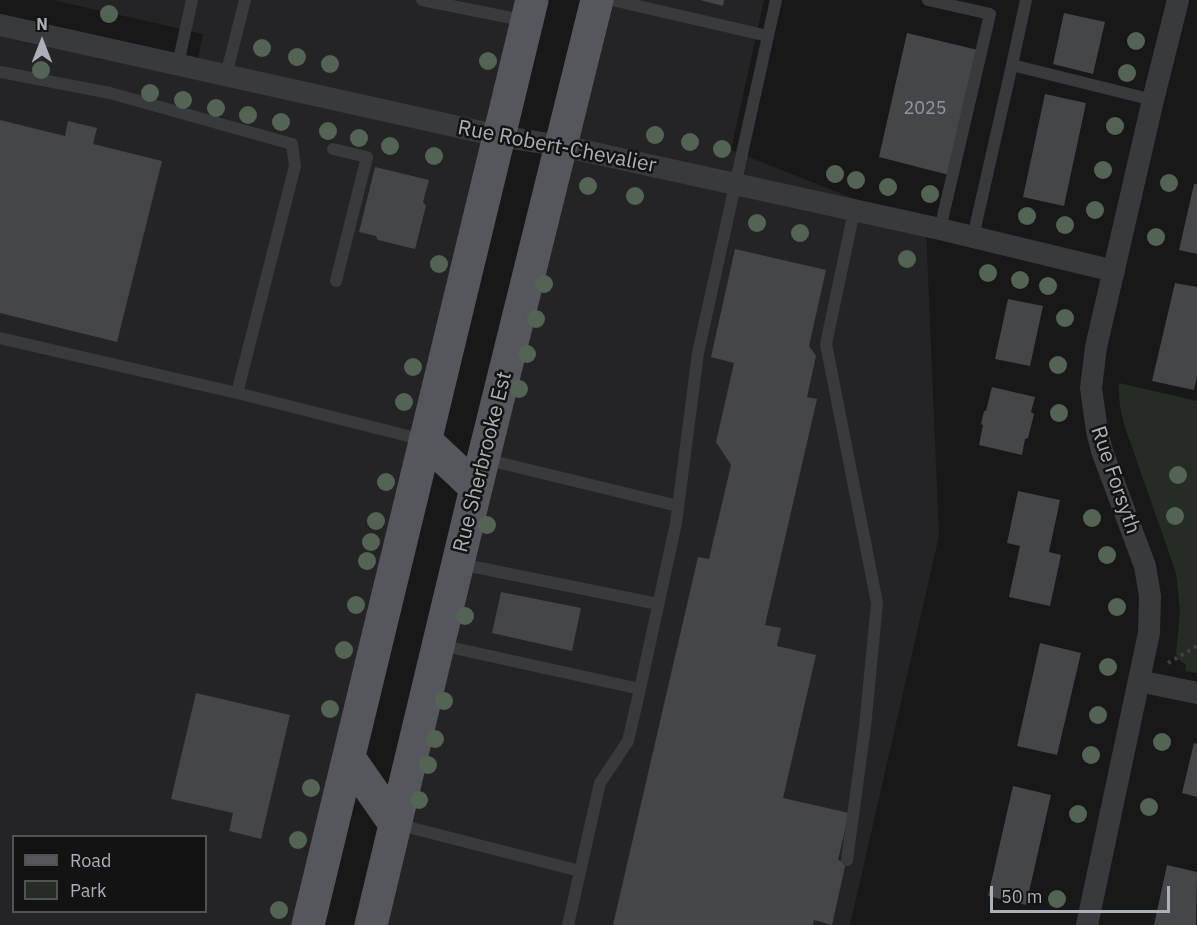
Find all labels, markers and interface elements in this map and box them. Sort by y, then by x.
north arrow [12,12,72,72]
text: N [36,14,48,34]
house number: 2025 [903,98,947,120]
street label: Rue Robert-Chevalier [456,115,658,179]
street label: Rue Sherbrooke Est [448,369,518,555]
street label: Rue Forsyth [1085,423,1145,537]
legend [12,835,207,913]
text: Road [70,849,111,872]
scale bar [993,874,1173,912]
text: Park [70,879,106,902]
text: 50 m [1001,885,1043,908]

